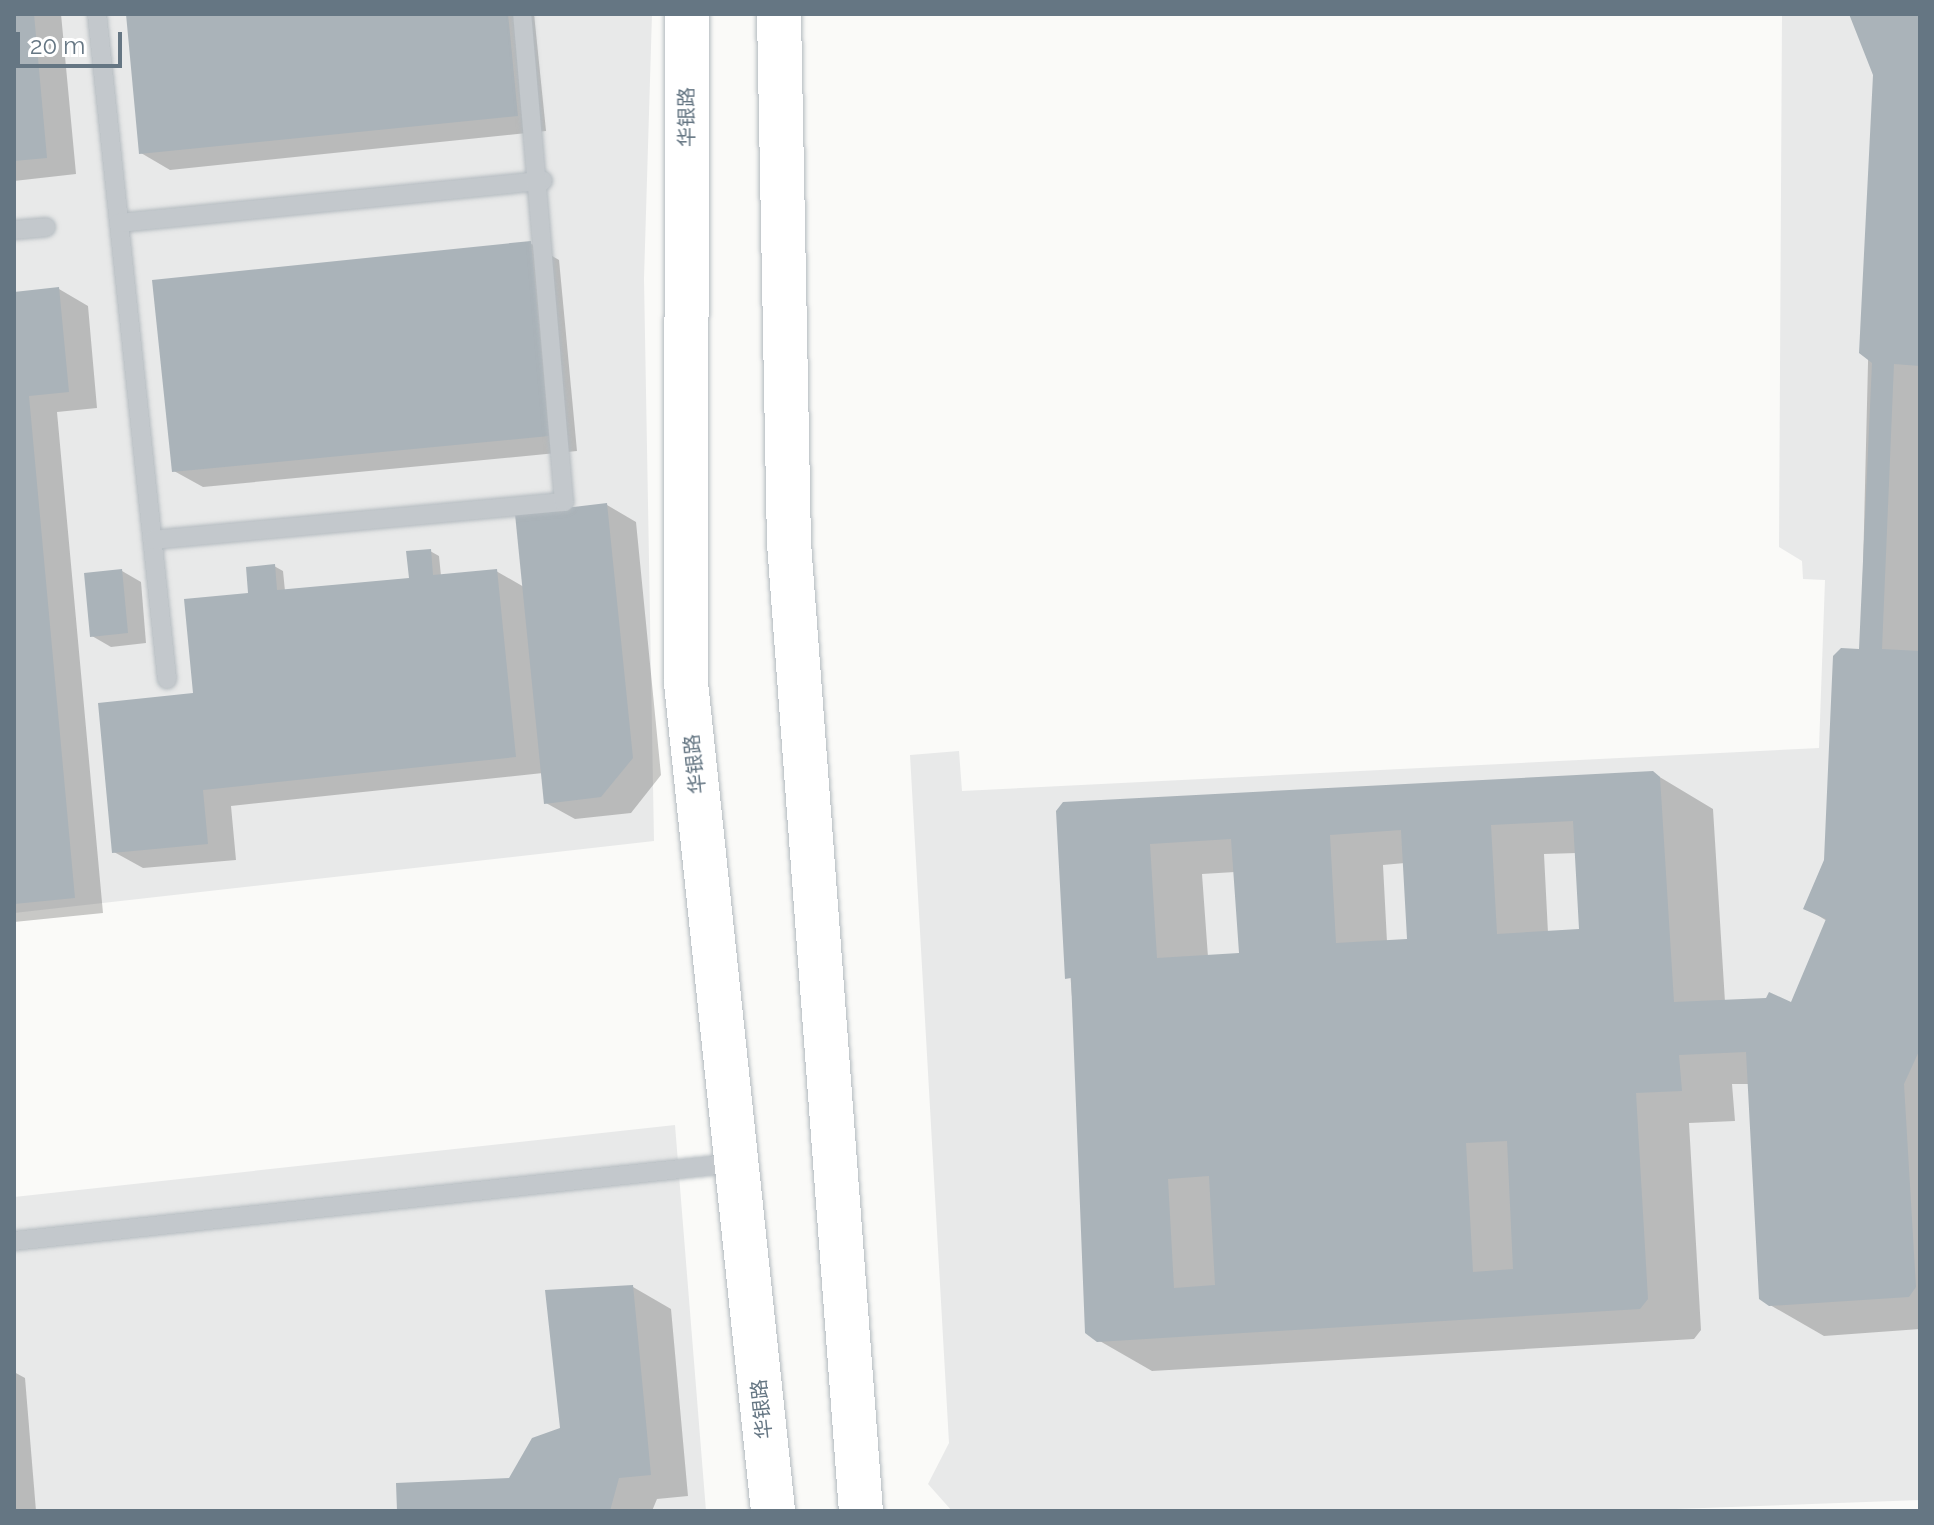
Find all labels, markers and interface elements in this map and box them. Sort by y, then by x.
scale bar [20,16,126,66]
text: 20 m [30,31,85,60]
street label: 华银路 [675,87,699,147]
street label: 华银路 [680,733,710,795]
street label: 华银路 [747,1378,777,1440]

